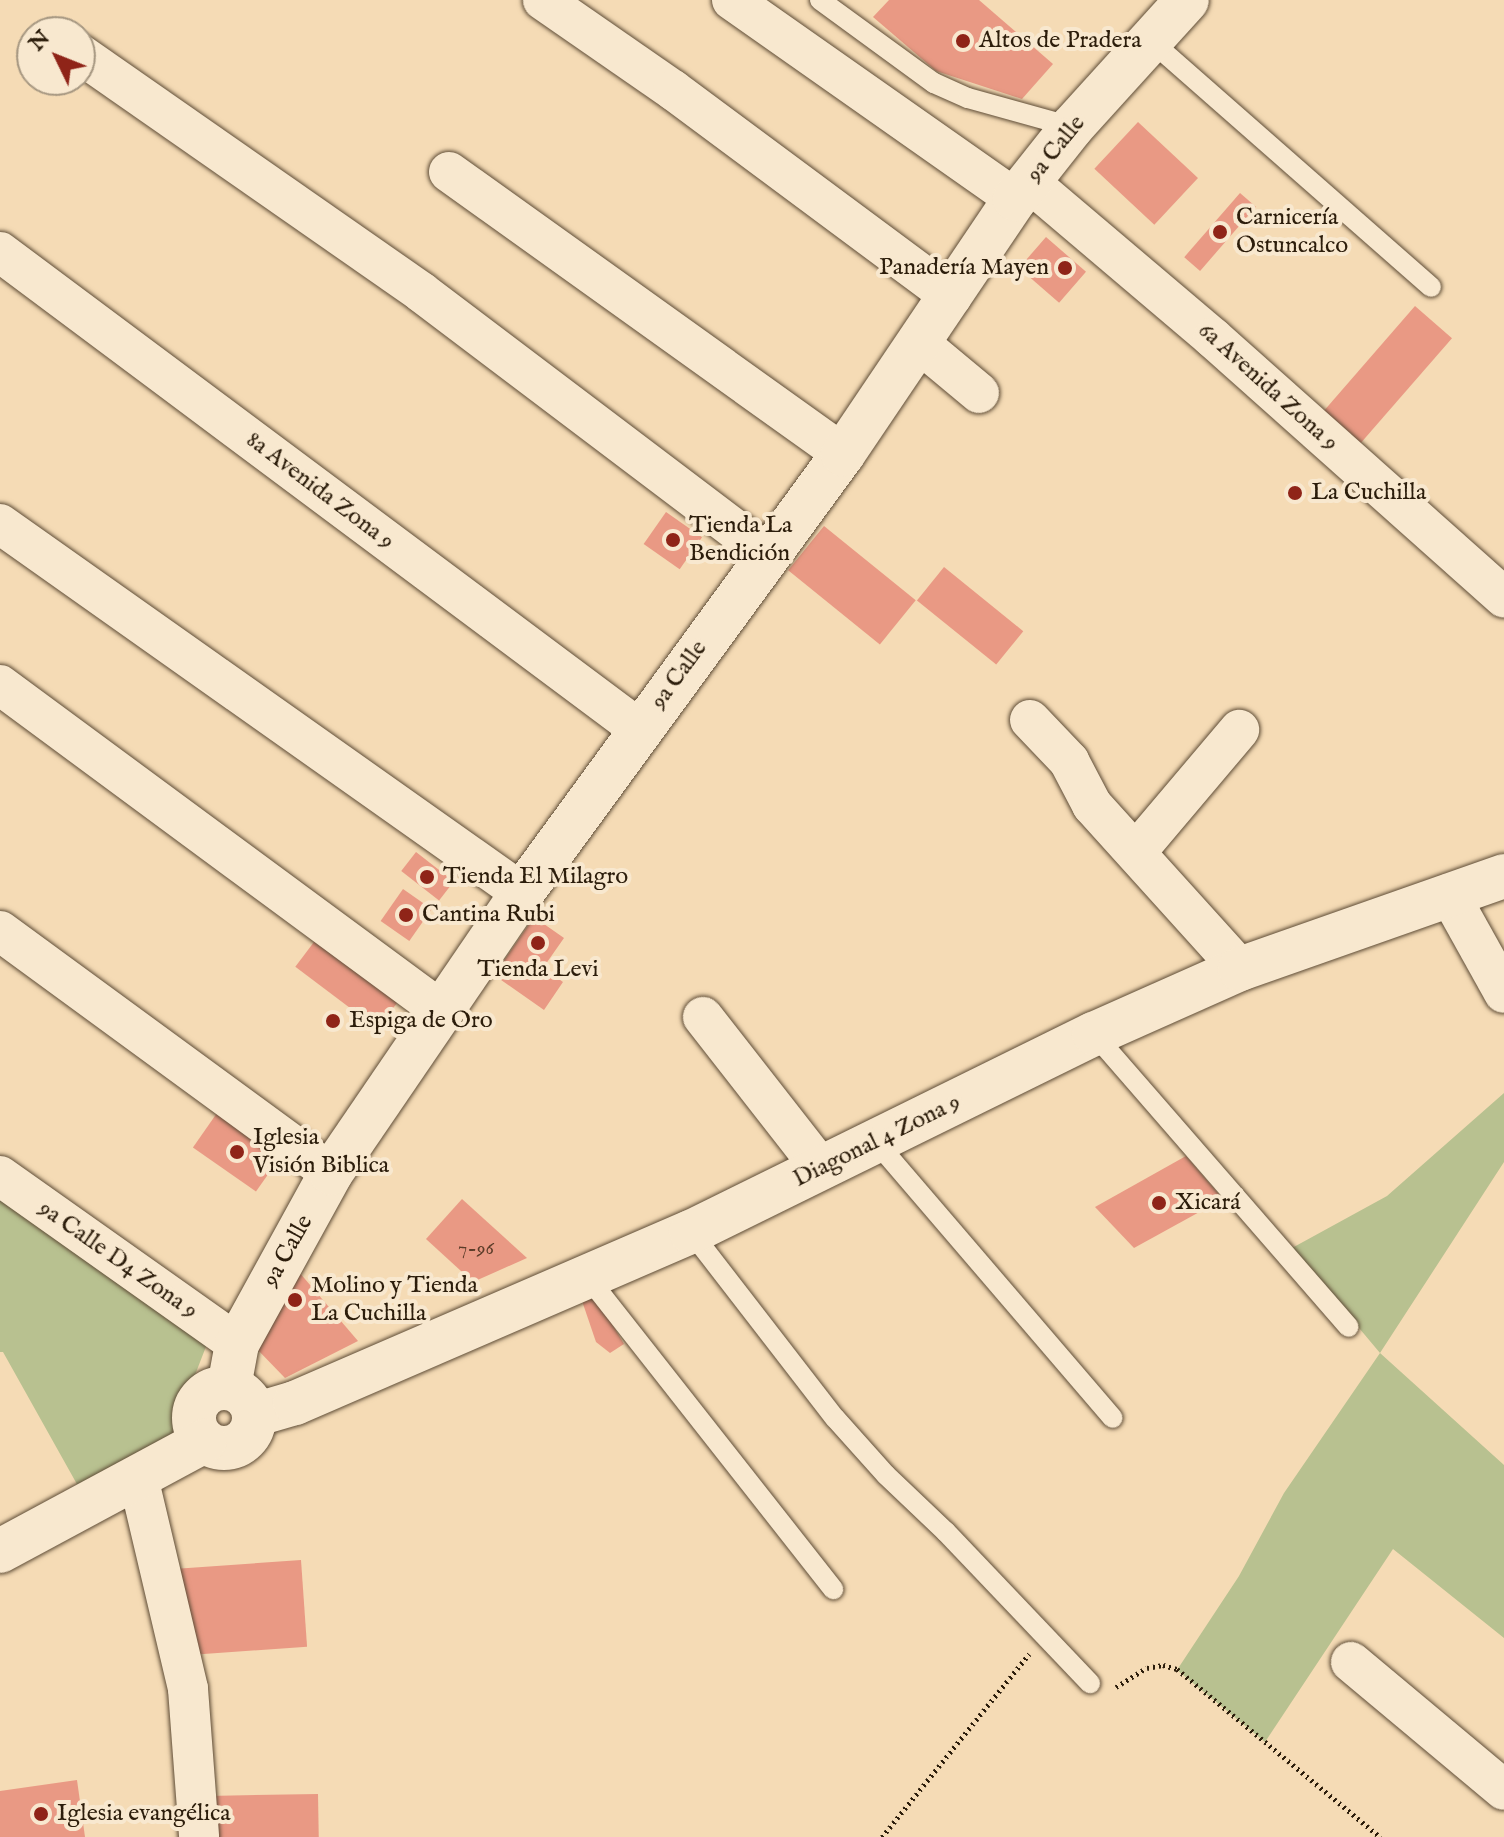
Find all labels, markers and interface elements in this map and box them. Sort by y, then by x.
north arrow [16,16,96,96]
text: N [23,24,57,58]
place label: Altos de Pradera [979,27,1142,55]
marker: Altos de Pradera [954,32,972,50]
street label: 9a Calle [1020,110,1092,188]
place label: Carnicería Ostuncalco [1236,204,1348,260]
marker: Carnicería Ostuncalco [1211,223,1229,241]
place label: Panadería Mayen [879,254,1049,282]
marker: Panadería Mayen [1056,259,1074,277]
street label: 6a Avenida Zona 9 [1192,316,1344,458]
street label: 8a Avenida Zona 9 [240,426,400,556]
place label: La Cuchilla [1311,479,1426,507]
marker: La Cuchilla [1286,484,1304,502]
place label: Tienda La Bendición [689,512,792,568]
marker: Tienda La Bendición [664,531,682,549]
street label: 9a Calle [645,635,713,715]
place label: Tienda El Milagro [443,863,628,891]
marker: Tienda El Milagro [418,868,436,886]
place label: Cantina Rubi [422,901,555,929]
marker: Cantina Rubi [397,906,415,924]
marker: Tienda Levi [529,934,547,952]
place label: Tienda Levi [477,956,599,984]
place label: Espiga de Oro [349,1007,493,1035]
marker: Espiga de Oro [324,1012,342,1030]
street label: Diagonal 4 Zona 9 [789,1088,965,1194]
place label: Iglesia Visión Biblica [253,1124,389,1180]
marker: Iglesia Visión Biblica [228,1143,246,1161]
place label: Xicará [1175,1189,1241,1217]
street label: 9a Calle D4 Zona 9 [33,1194,203,1326]
marker: Xicará [1150,1194,1168,1212]
street label: 9a Calle [257,1210,319,1292]
house number: 7-96 [458,1236,494,1260]
place label: Molino y Tienda La Cuchilla [311,1272,478,1328]
marker: Molino y Tienda La Cuchilla [286,1291,304,1309]
place label: Iglesia evangélica [57,1800,231,1828]
marker: Iglesia evangélica [32,1805,50,1823]

